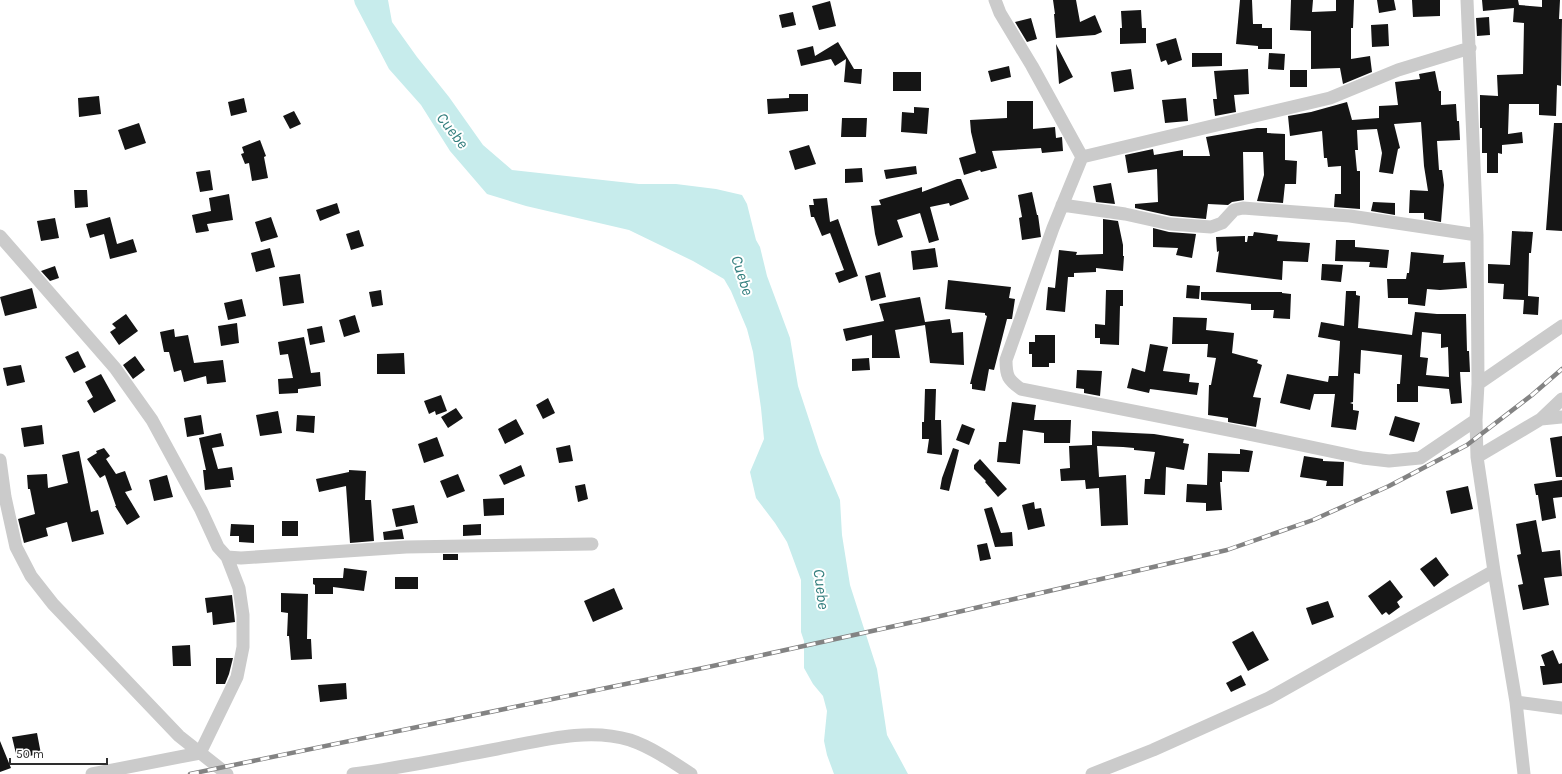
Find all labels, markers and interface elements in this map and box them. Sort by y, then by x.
water label: Cuebe [433,108,473,153]
water label: Cuebe [727,253,758,298]
water label: Cuebe [810,568,833,611]
scale bar [10,740,107,766]
text: 50 m [16,747,44,761]

